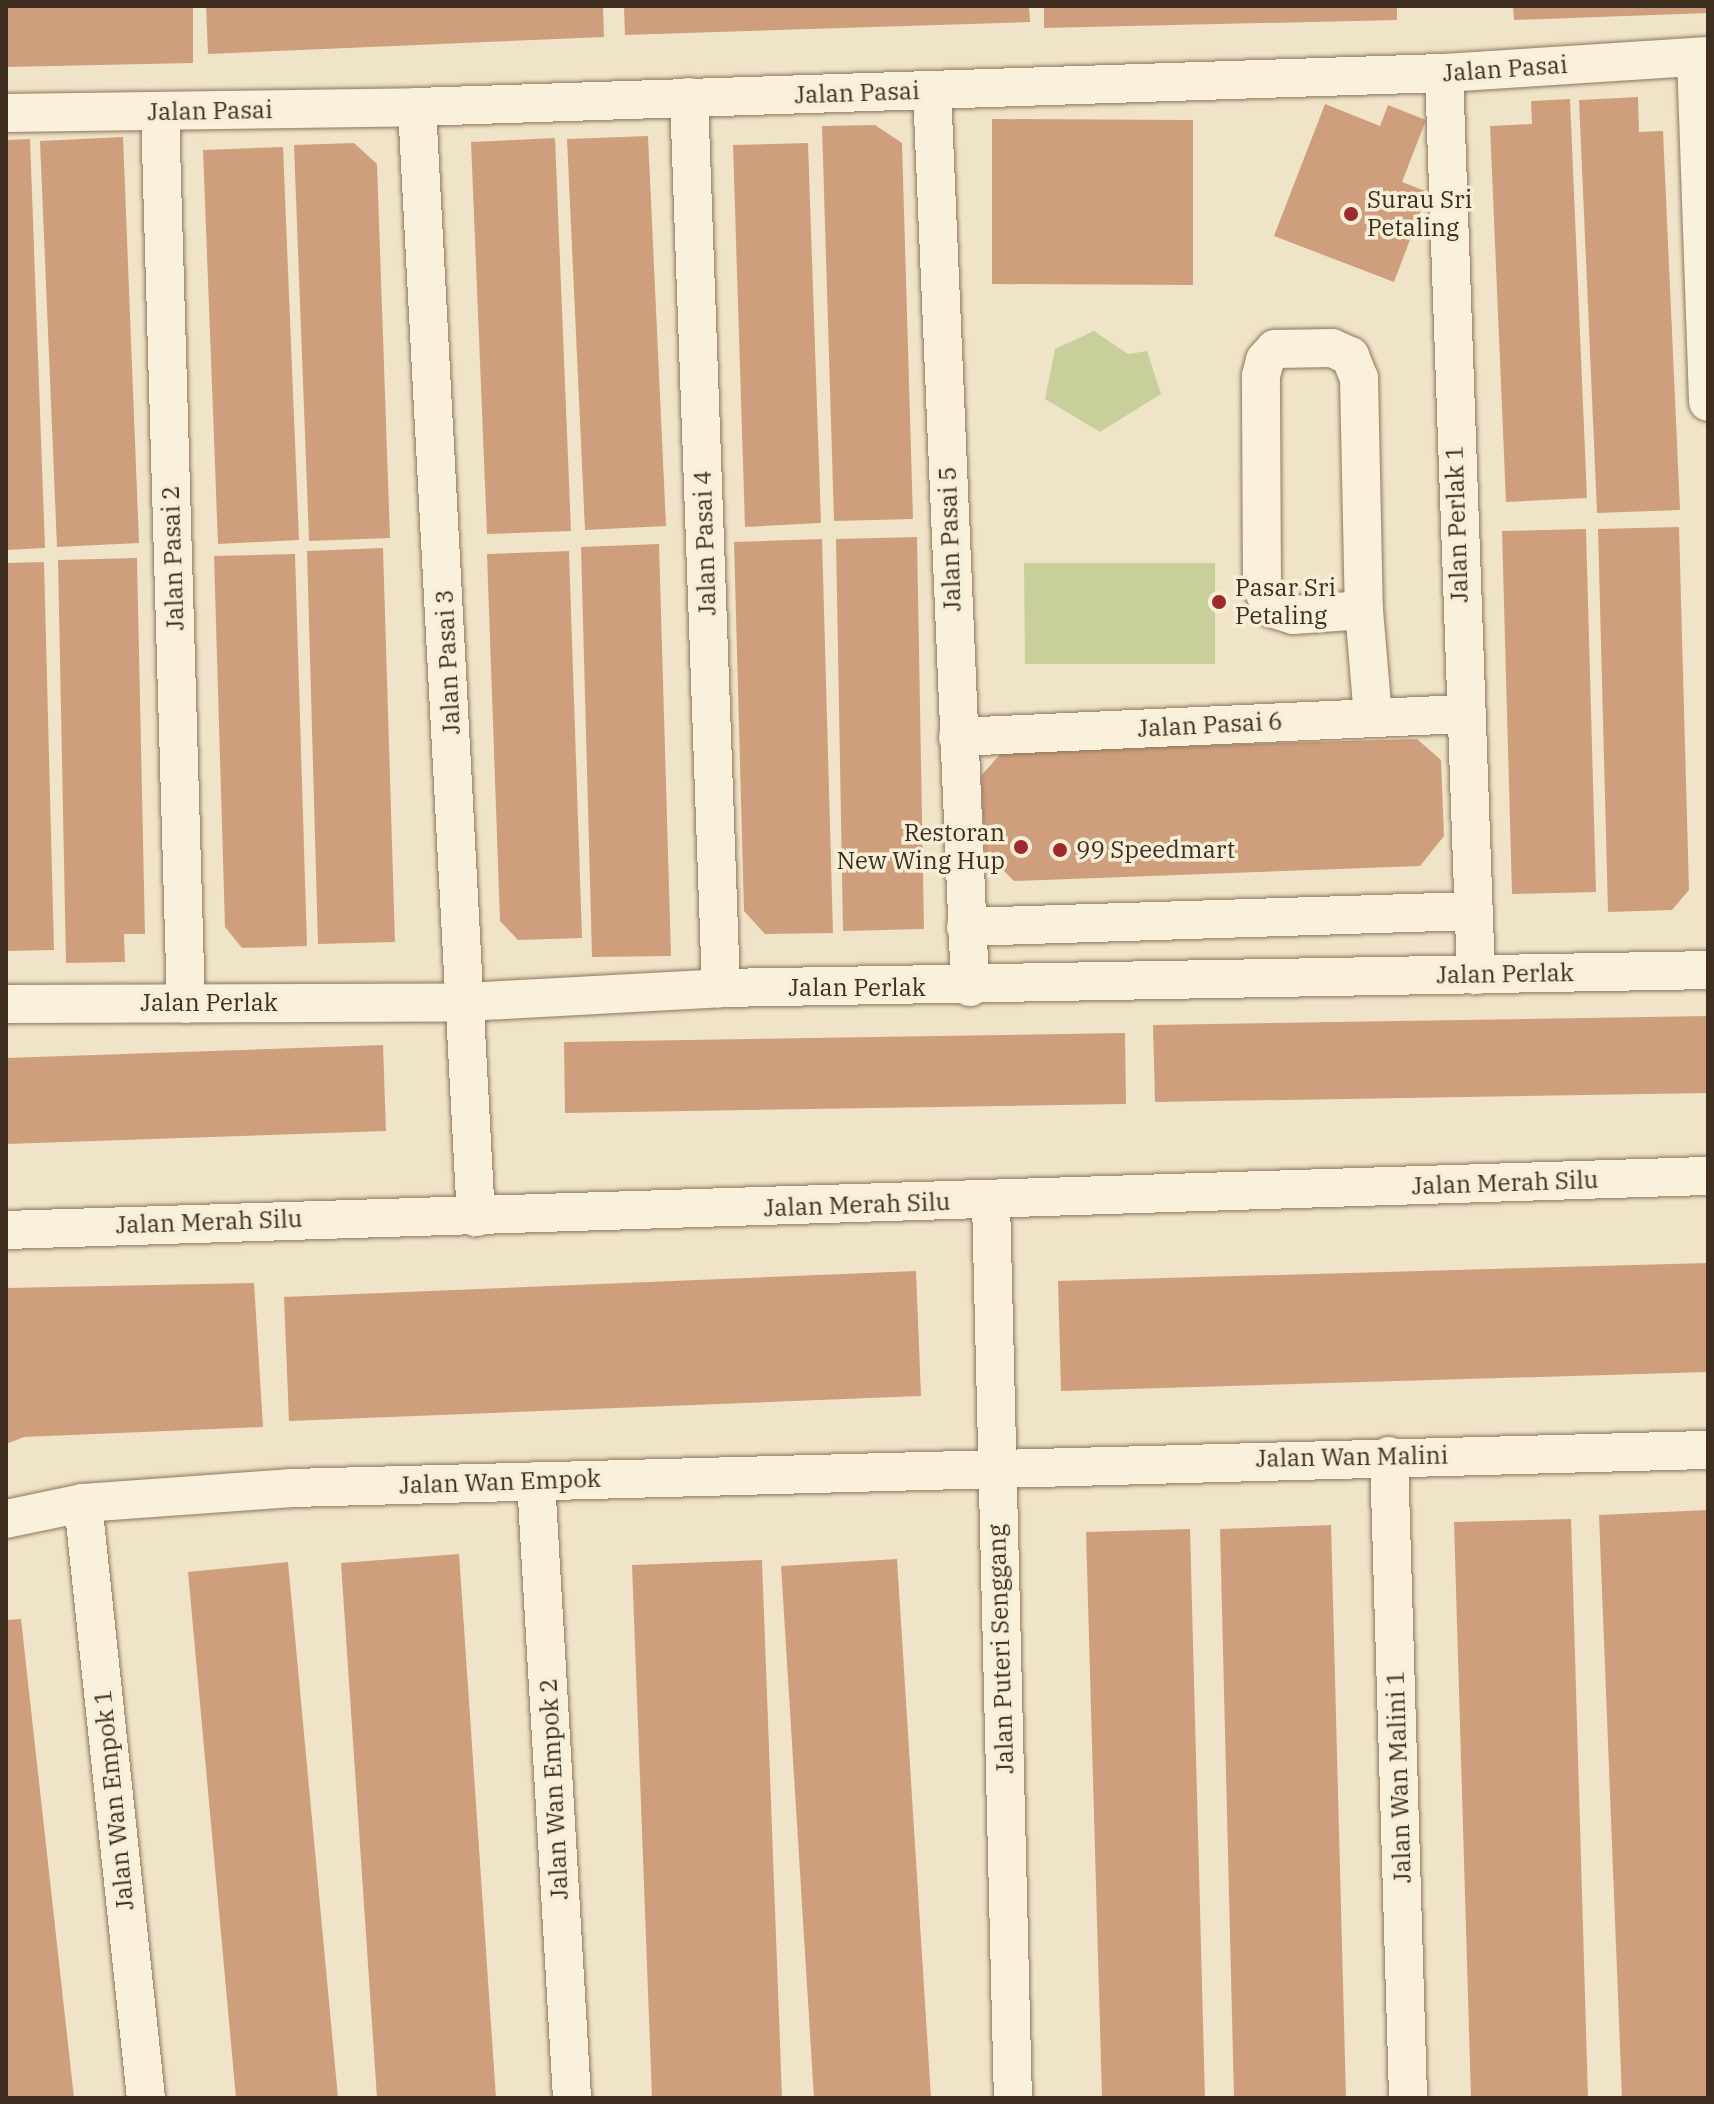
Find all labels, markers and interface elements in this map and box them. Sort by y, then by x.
street label: Jalan Pasai [1442,50,1568,88]
street label: Jalan Pasai [794,76,920,110]
street label: Jalan Pasai [147,96,273,126]
place label: Surau Sri Petaling [1367,186,1472,242]
marker: Surau Sri Petaling [1342,205,1360,223]
street label: Jalan Perlak 1 [1440,445,1474,603]
street label: Jalan Pasai 5 [933,466,967,612]
street label: Jalan Pasai 4 [688,470,722,616]
street label: Jalan Pasai 2 [156,485,190,631]
place label: Pasar Sri Petaling [1235,574,1336,630]
street label: Jalan Pasai 3 [430,589,466,735]
marker: Pasar Sri Petaling [1210,593,1228,611]
street label: Jalan Pasai 6 [1137,707,1283,743]
place label: Restoran New Wing Hup [837,819,1005,875]
place label: 99 Speedmart [1076,836,1235,864]
marker: Restoran New Wing Hup [1012,838,1030,856]
marker: 99 Speedmart [1051,841,1069,859]
street label: Jalan Perlak [1436,958,1574,990]
street label: Jalan Perlak [788,974,926,1002]
street label: Jalan Perlak [140,989,278,1017]
street label: Jalan Merah Silu [1411,1165,1599,1201]
street label: Jalan Merah Silu [763,1187,951,1223]
street label: Jalan Merah Silu [115,1204,303,1240]
street label: Jalan Wan Malini [1255,1441,1449,1473]
street label: Jalan Wan Empok [399,1464,601,1500]
street label: Jalan Puteri Senggang [982,1524,1020,1774]
street label: Jalan Wan Malini 1 [1381,1670,1417,1884]
street label: Jalan Wan Empok 2 [534,1678,574,1900]
street label: Jalan Wan Empok 1 [88,1688,140,1912]

